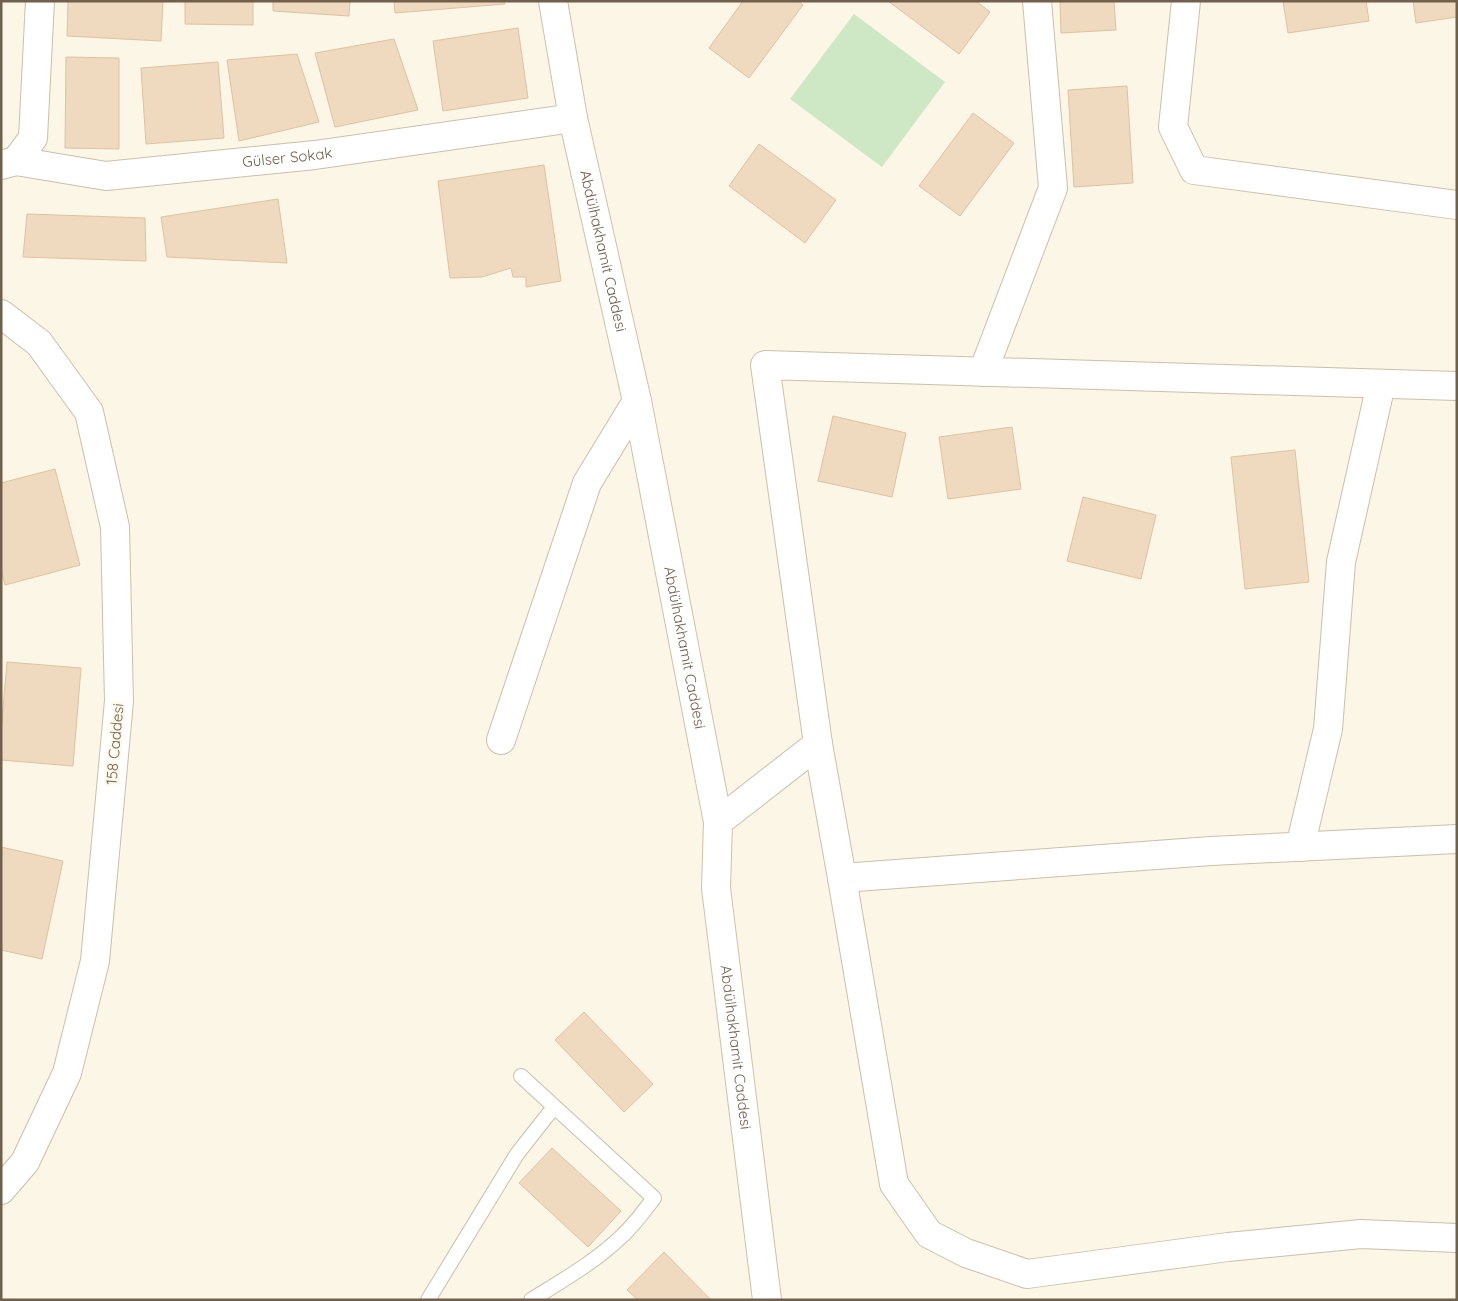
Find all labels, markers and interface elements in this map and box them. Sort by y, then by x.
street label: Gülser Sokak [241,143,334,171]
street label: Abdülhakhamit Caddesi [576,168,631,334]
street label: Abdülhakhamit Caddesi [660,565,710,730]
street label: 158 Caddesi [101,702,128,785]
street label: Abdülhakhamit Caddesi [717,964,756,1130]

